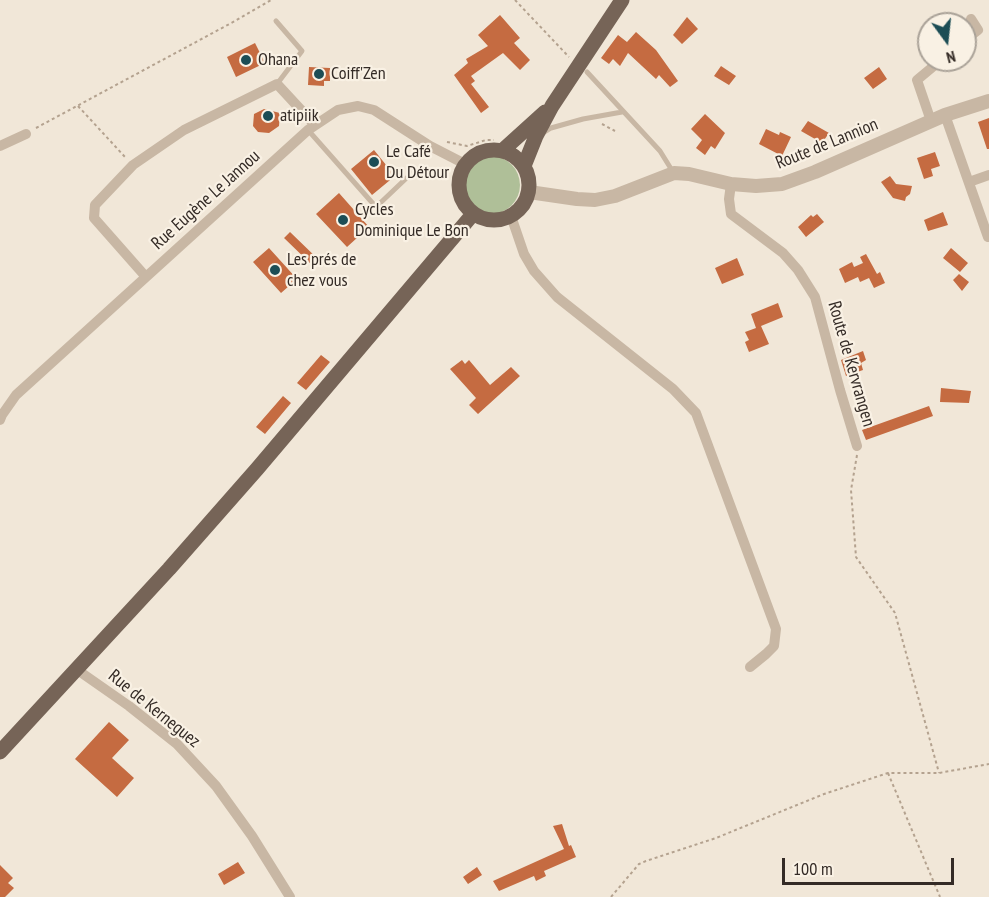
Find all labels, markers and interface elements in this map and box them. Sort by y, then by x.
north arrow [917,12,977,72]
text: N [944,47,958,68]
place label: Ohana [258,49,298,71]
marker: Ohana [239,53,253,67]
place label: Coiff'Zen [331,63,386,85]
marker: Coiff'Zen [312,67,326,81]
place label: atipiik [280,105,319,127]
marker: atipiik [261,109,275,123]
street label: Route de Lannion [773,114,881,174]
place label: Le Café Du Détour [386,141,449,184]
street label: Rue Eugène Le Jannou [147,146,265,254]
marker: Le Café Du Détour [367,155,381,169]
place label: Cycles Dominique Le Bon [355,199,469,242]
marker: Cycles Dominique Le Bon [336,213,350,227]
place label: Les prés de chez vous [287,249,356,292]
marker: Les prés de chez vous [268,263,282,277]
street label: Route de Kervrangen [823,299,879,429]
street label: Rue de Kerneguez [104,665,204,753]
scale bar [785,846,958,884]
text: 100 m [793,857,833,880]

